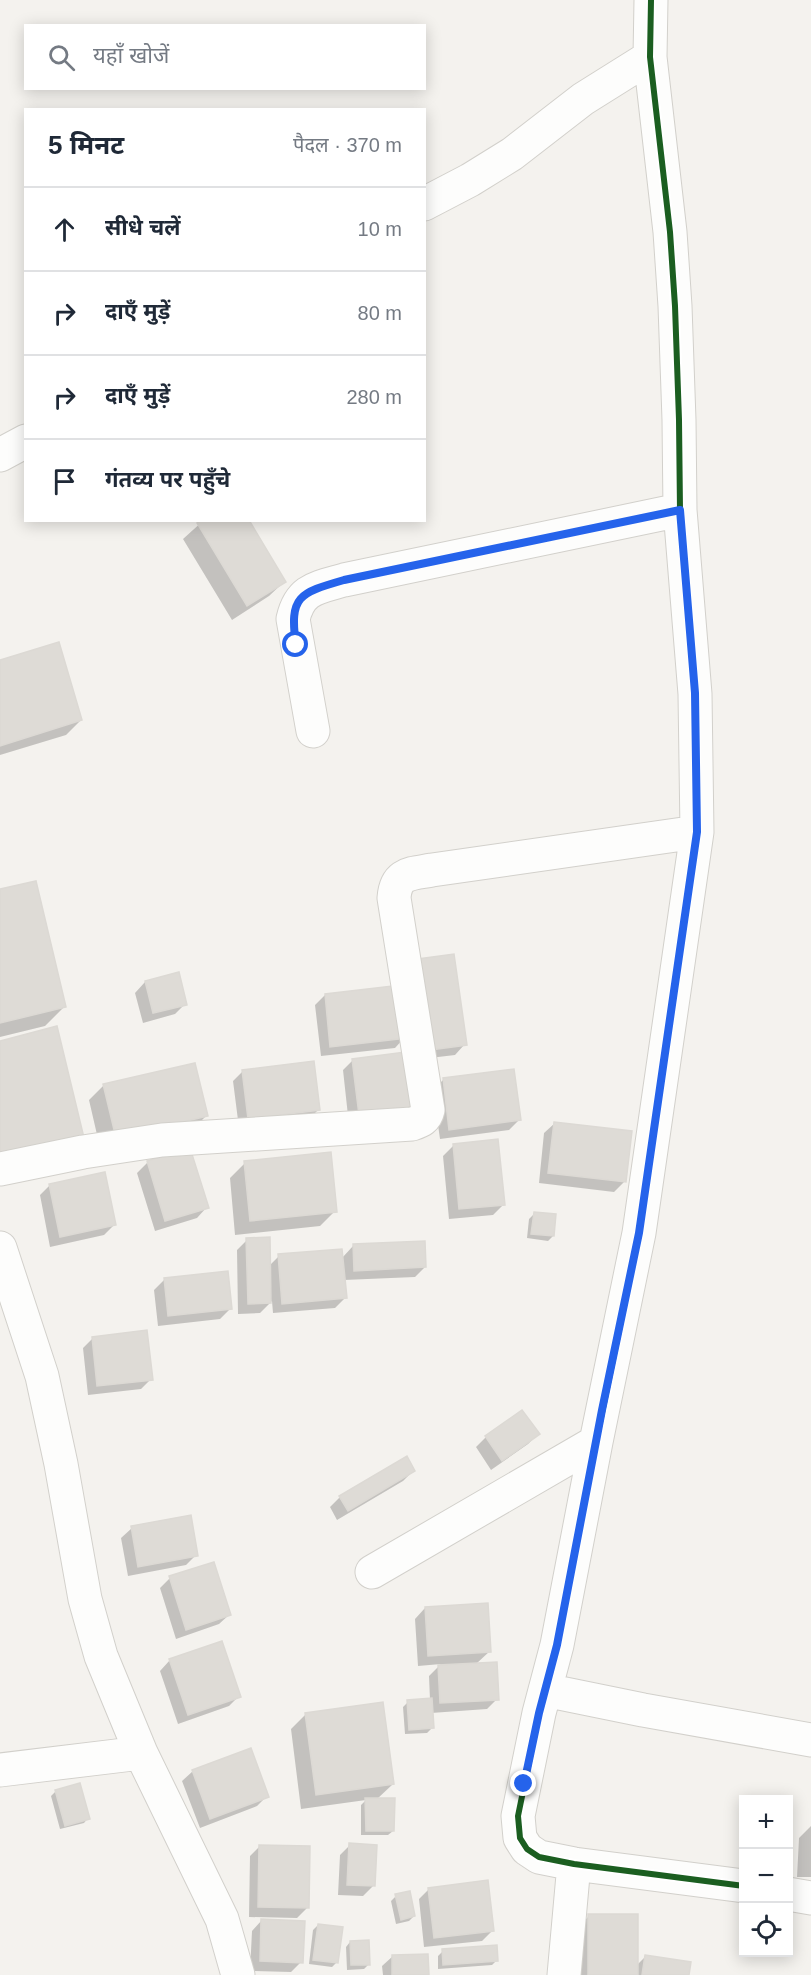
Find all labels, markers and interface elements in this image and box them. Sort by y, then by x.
search box [24,24,426,90]
icon: search [45,41,78,74]
text: यहाँ खोजें [93,43,169,68]
text: 5 मिनट [48,130,124,160]
text: पैदल · 370 m [293,134,402,156]
icon: ahead [48,213,81,246]
text: सीधे चलें [105,215,180,240]
text: 10 m [358,218,402,240]
icon: right [48,297,81,330]
text: दाएँ मुड़ें [105,299,170,324]
text: 80 m [358,302,402,324]
icon: right [48,381,81,414]
text: दाएँ मुड़ें [105,383,170,408]
text: 280 m [346,386,402,408]
icon: arrive [48,465,81,498]
text: गंतव्य पर पहुँचे [105,467,230,492]
route start [282,631,308,657]
route end [510,1770,536,1796]
map controls [739,1795,793,1957]
button: + [739,1795,793,1849]
button: − [739,1849,793,1903]
button: locate [739,1903,793,1957]

